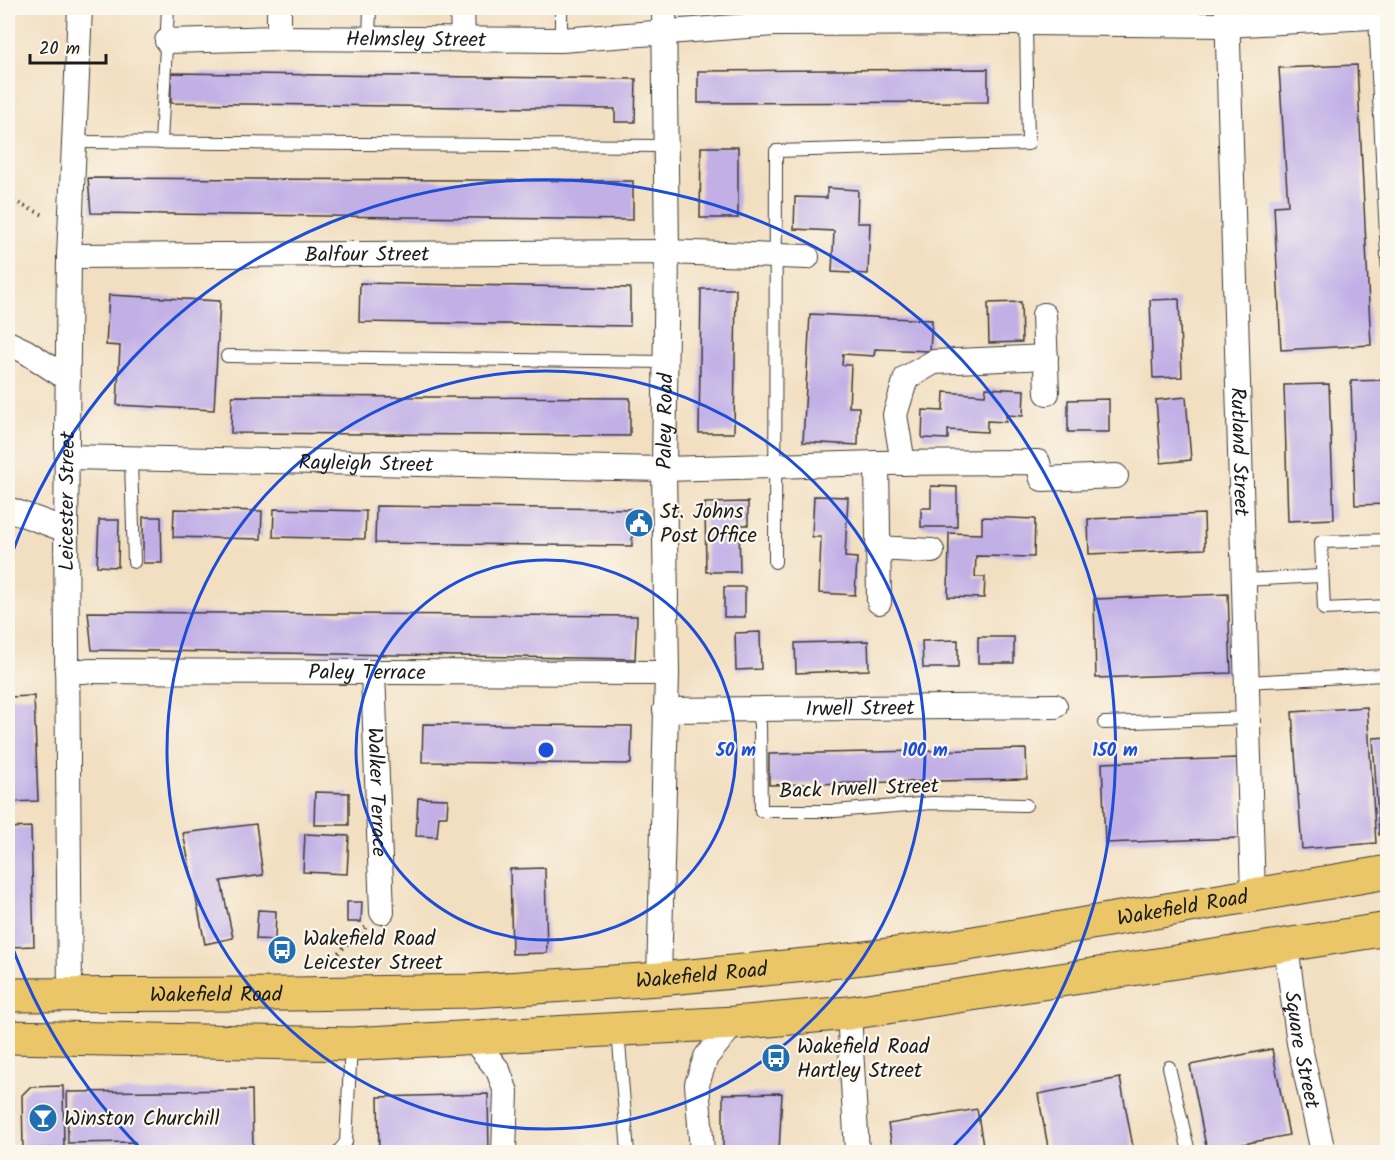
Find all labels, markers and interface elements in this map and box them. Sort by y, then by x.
street label: Helmsley Street [346,23,487,57]
scale bar [30,27,106,65]
text: 20 m [39,35,80,64]
street label: Balfour Street [305,239,430,272]
street label: Paley Road [649,372,683,470]
street label: Rutland Street [1220,387,1257,518]
street label: Leicester Street [51,430,85,571]
street label: Rayleigh Street [298,447,434,482]
place label: St. Johns Post Office [660,496,758,553]
public building icon: St. Johns Post Office [623,507,655,539]
street label: Paley Terrace [308,657,426,690]
street label: Irwell Street [805,692,916,727]
street label: Walker Terrace [357,727,395,858]
text: 50 m [715,737,756,766]
text: 100 m [902,737,948,766]
text: 150 m [1092,737,1138,766]
centre of rings [536,740,556,760]
street label: Back Irwell Street [779,770,940,809]
street label: Wakefield Road [1115,881,1251,936]
place label: Wakefield Road Leicester Street [303,923,444,980]
bus stop icon: Wakefield Road Leicester Street [266,934,298,966]
street label: Wakefield Road [634,954,769,998]
street label: Wakefield Road [150,979,283,1013]
street label: Square Street [1274,989,1328,1113]
place label: Wakefield Road Hartley Street [797,1031,930,1088]
bus stop icon: Wakefield Road Hartley Street [760,1042,792,1074]
bar icon: Winston Churchill [27,1102,59,1134]
place label: Winston Churchill [64,1103,220,1136]

